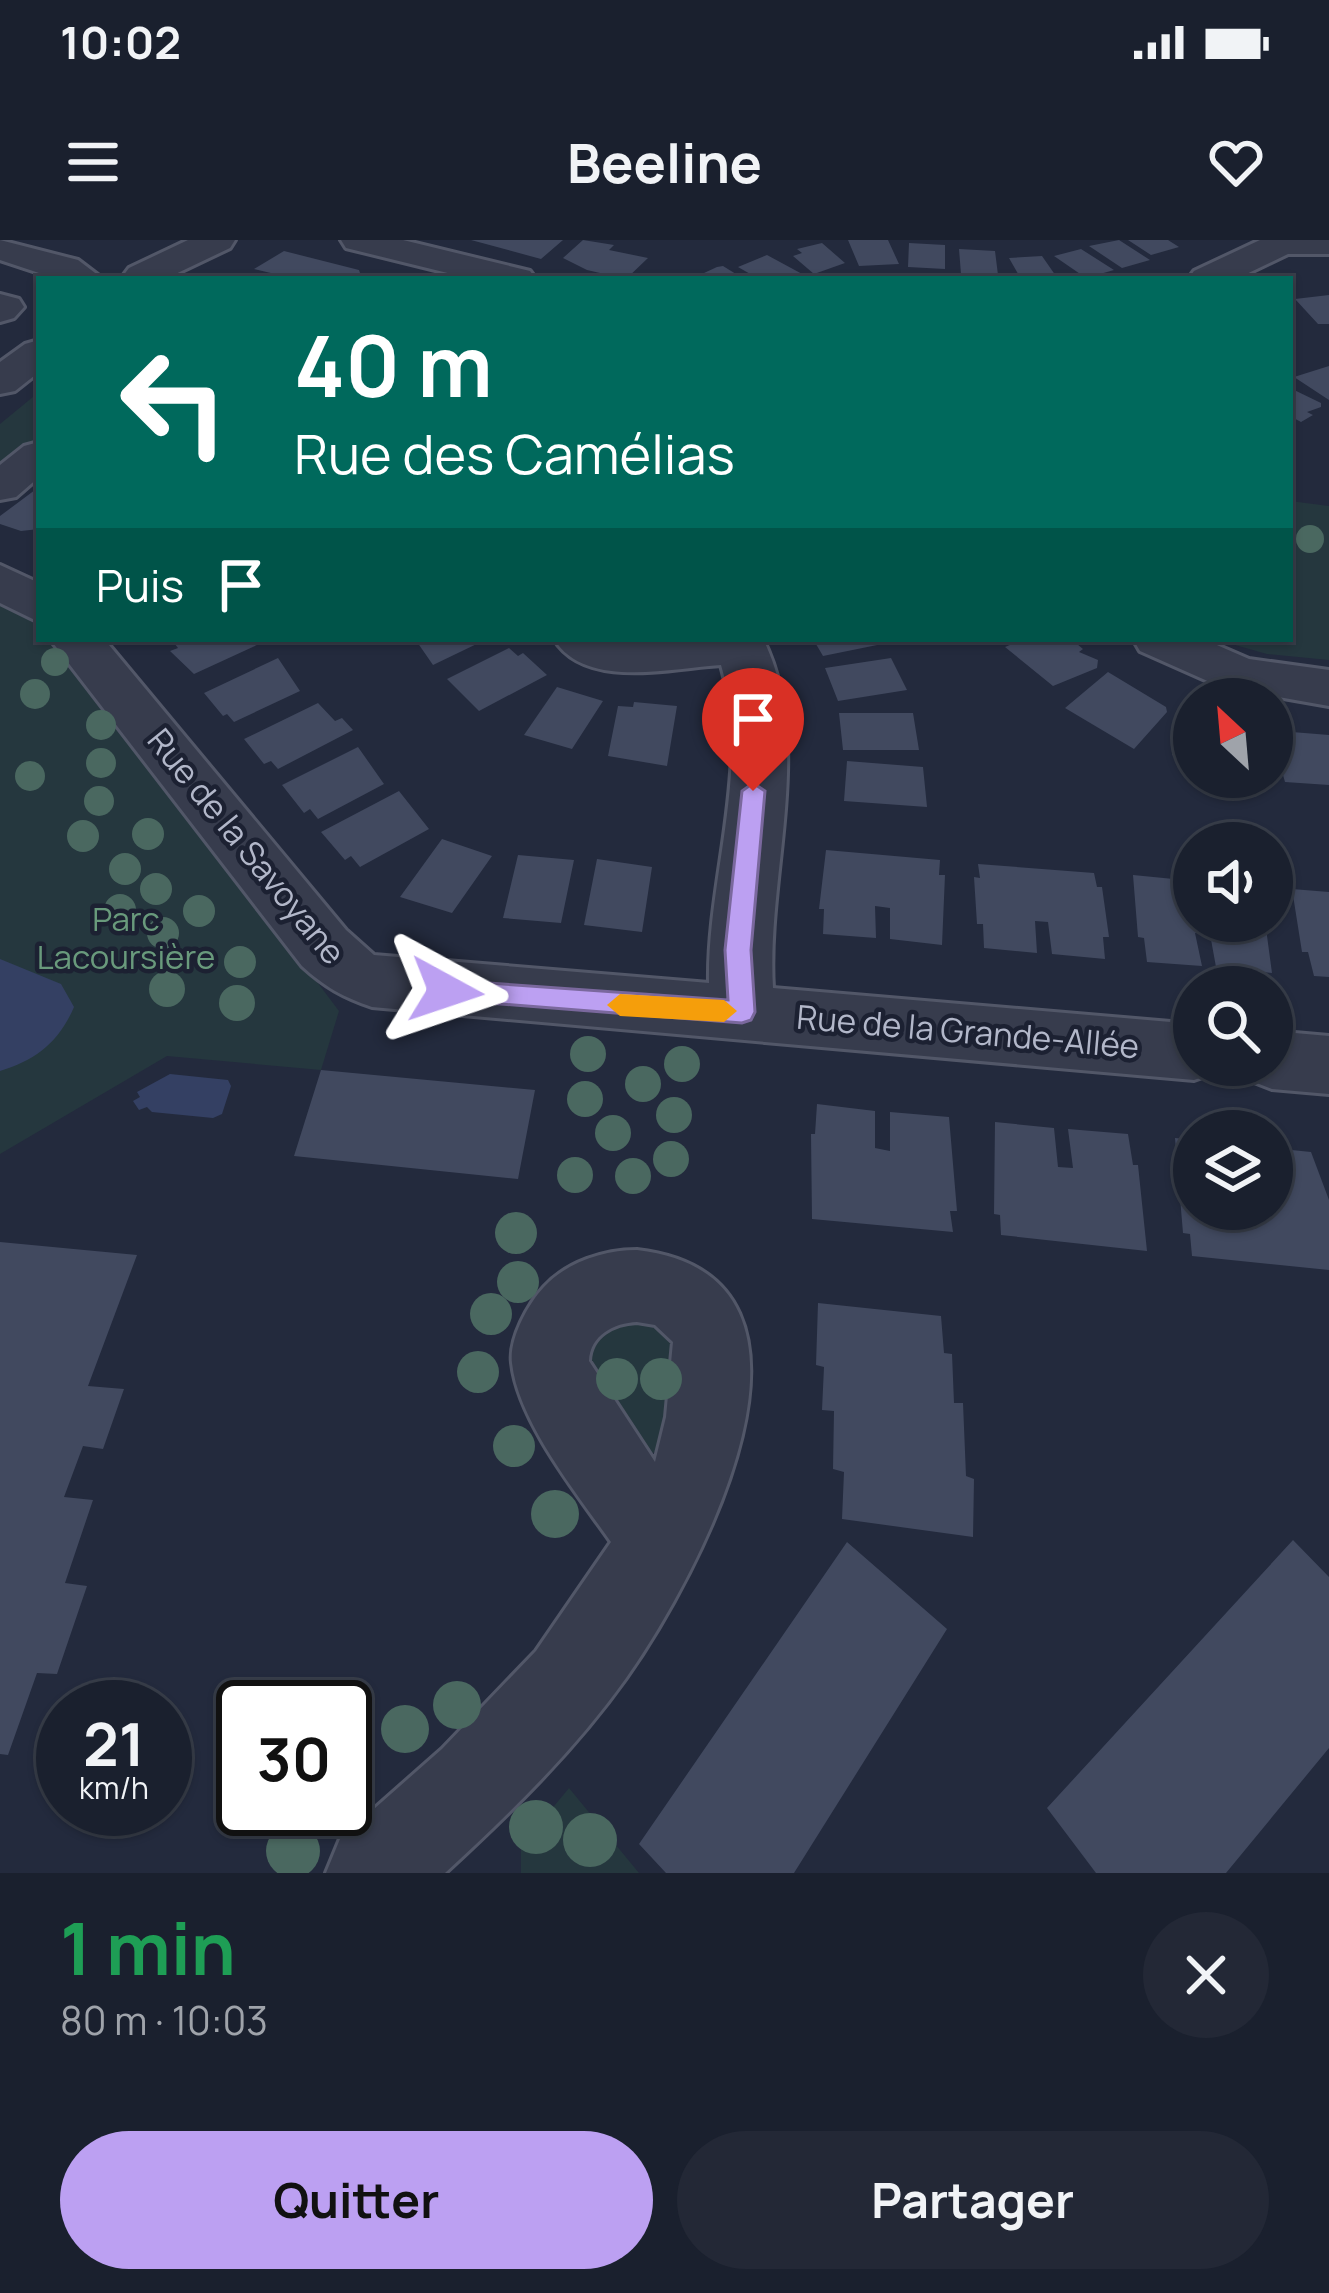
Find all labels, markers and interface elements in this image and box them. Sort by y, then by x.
text: 10:02 [60,11,181,73]
text: Beeline [567,125,762,199]
icon: menu [60,129,126,195]
icon: heart [1203,129,1269,195]
text: 40 m [294,307,493,422]
icon: left [96,324,252,480]
text: Rue des Camélias [294,416,735,490]
icon: arrive [208,552,274,618]
text: Puis [96,554,184,616]
pin [702,668,804,791]
north arrow [1173,678,1293,798]
map controls [1173,678,1293,1230]
icon: arrive [720,686,786,752]
street label: Rue de la Savoyane [138,719,356,973]
button: sound [1173,822,1293,942]
park label: Parc Lacoursière [37,896,215,979]
position arrow [383,928,509,1054]
button: search [1173,966,1293,1086]
street label: Rue de la Grande-Allée [795,994,1141,1068]
button: layers [1173,1110,1293,1230]
speed limit sign: 30 [216,1680,372,1836]
text: 21 [83,1702,145,1784]
text: km/h [79,1767,149,1808]
text: 1 min [60,1898,236,1997]
button: close [1143,1912,1269,2038]
text: 80 m · 10:03 [60,1993,268,2047]
button: Quitter [60,2131,653,2269]
button: Partager [677,2131,1269,2269]

